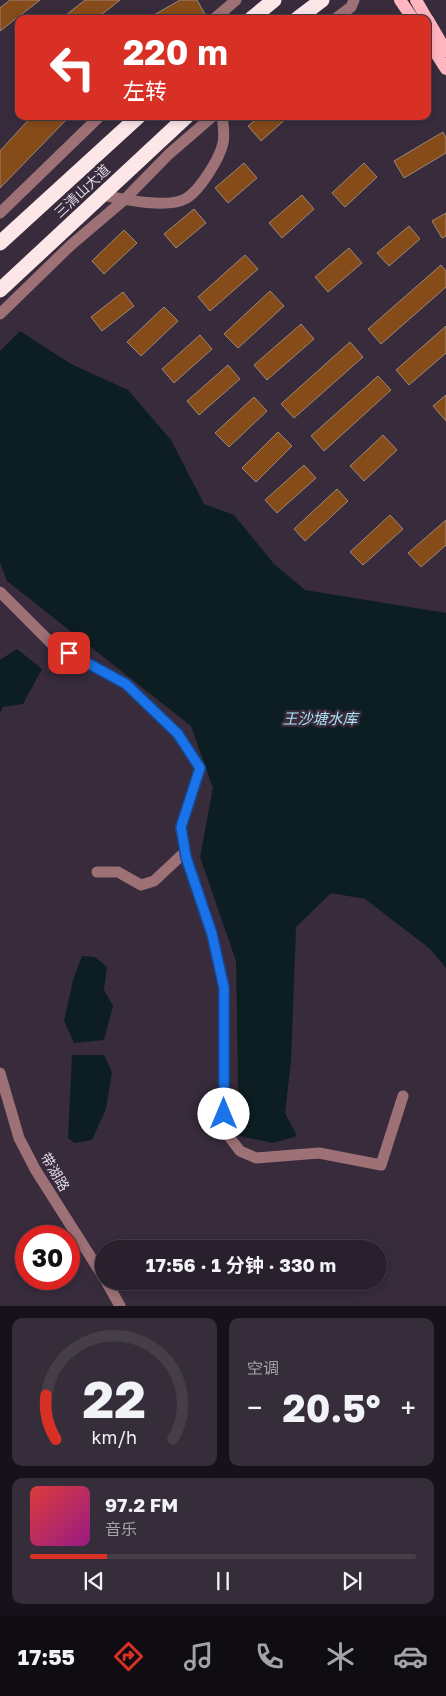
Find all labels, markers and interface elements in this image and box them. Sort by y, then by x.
text: 220 m [123,31,228,73]
icon: left [40,35,105,100]
text: 左转 [123,77,167,104]
street label: 三清山大道 [50,161,113,221]
pin [48,632,90,674]
icon: arrive [55,639,83,667]
water label: 王沙塘水库 [282,709,360,727]
position arrow [197,1087,249,1139]
street label: 带湖路 [37,1149,74,1194]
speed limit sign: 30 [15,1225,80,1290]
text: 17:56 · 1 分钟 · 330 m [146,1253,336,1276]
text: 空调 [247,1358,279,1378]
text: 22 [83,1367,146,1429]
text: 20.5° [282,1385,381,1430]
text: − [247,1391,262,1424]
text: + [401,1391,416,1424]
text: km/h [92,1426,137,1448]
text: 97.2 FM [105,1493,178,1516]
text: 音乐 [105,1519,137,1539]
icon: previous [80,1567,108,1595]
icon: pause [209,1567,237,1595]
icon: next [338,1567,366,1595]
icon: directions [111,1639,146,1674]
icon: music [181,1639,216,1674]
icon: phone [252,1639,287,1674]
icon: climate [323,1639,358,1674]
icon: car [393,1639,428,1674]
text: 17:55 [18,1643,75,1670]

